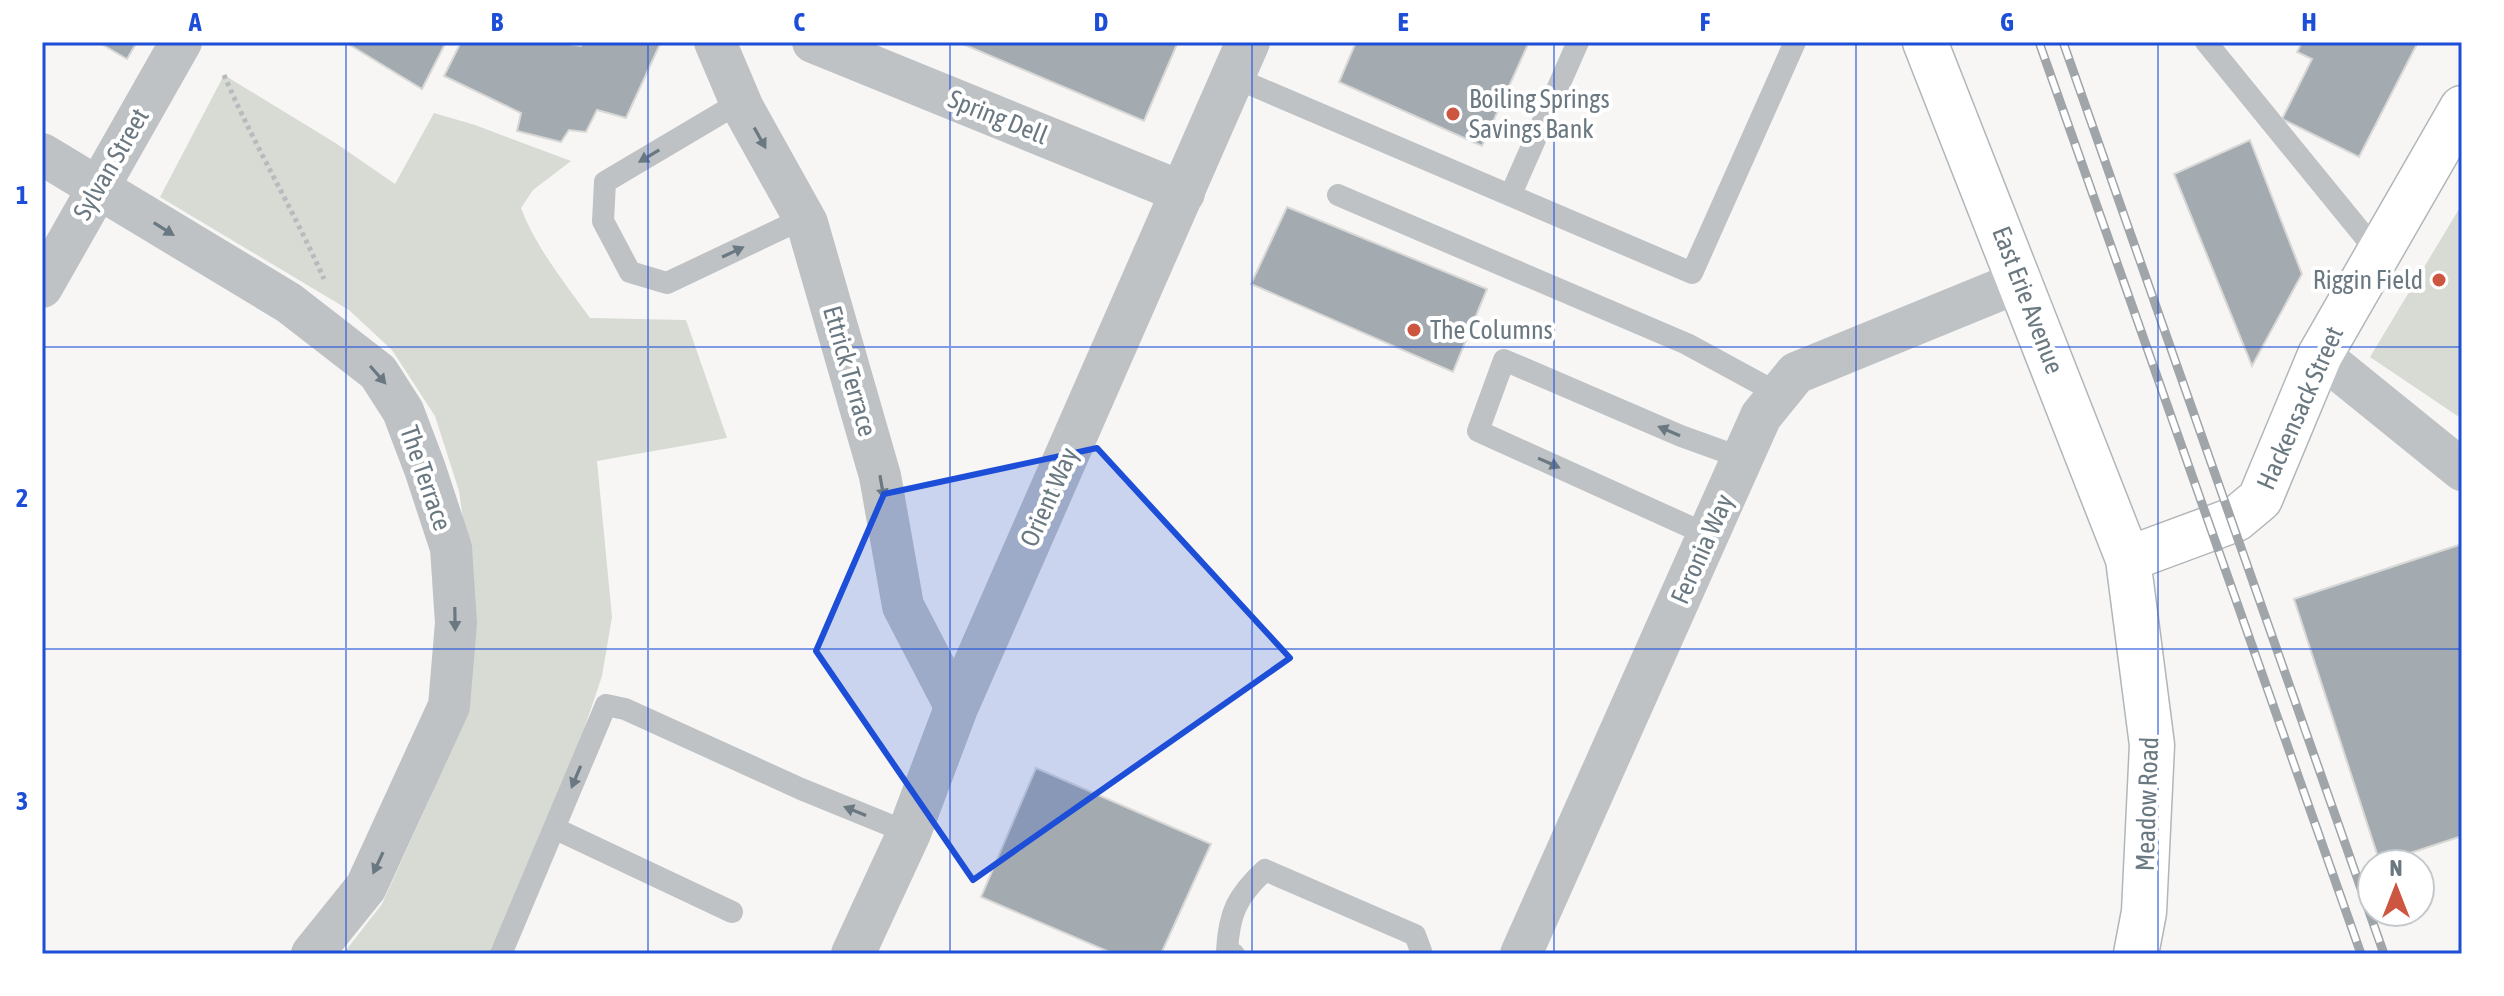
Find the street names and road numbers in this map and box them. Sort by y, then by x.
street label: Spring Dell [944,84,1052,151]
street label: Sylvan Street [67,103,155,225]
street label: East Erie Avenue [1986,222,2070,378]
street label: Ettrick Terrace [817,302,883,440]
street label: Hackensack Street [2251,322,2349,494]
street label: The Terrace [394,422,458,534]
street label: Orient Way [1014,443,1084,551]
street label: Feronia Way [1665,489,1740,608]
street label: Meadow Road [2130,736,2164,872]

